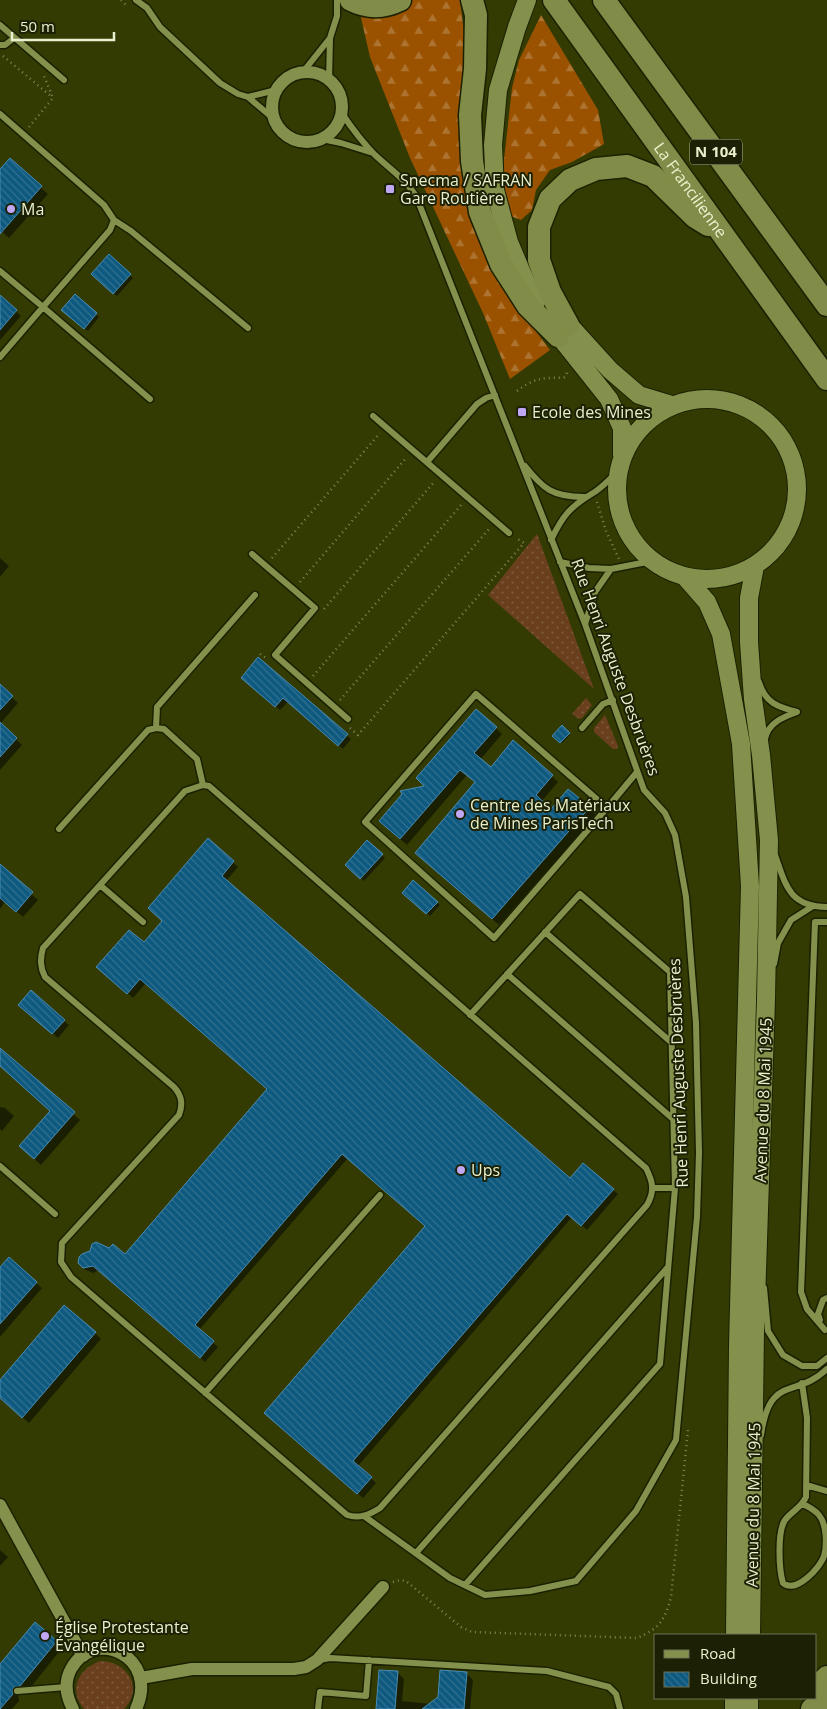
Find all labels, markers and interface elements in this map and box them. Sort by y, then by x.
scale bar [12,10,115,42]
text: 50 m [20,16,55,36]
street label: La Francilienne [649,138,733,242]
road number: N 104 [690,140,742,164]
place label: Snecma / SAFRAN Gare Routière [400,169,532,209]
marker: Snecma / SAFRAN Gare Routière [384,183,396,195]
place label: Ma [21,198,44,220]
marker: Ma [5,203,17,215]
place label: Ecole des Mines [532,401,651,423]
marker: Ecole des Mines [516,406,528,418]
street label: Rue Henri Auguste Desbruères [566,555,666,779]
place label: Centre des Matériaux de Mines ParisTech [470,794,631,834]
marker: Centre des Matériaux de Mines ParisTech [454,808,466,820]
street label: Rue Henri Auguste Desbruères [663,958,693,1188]
street label: Avenue du 8 Mai 1945 [749,1017,777,1183]
place label: Ups [471,1159,500,1181]
marker: Ups [455,1164,467,1176]
street label: Avenue du 8 Mai 1945 [741,1422,765,1588]
place label: Église Protestante Évangélique [55,1616,189,1656]
marker: Église Protestante Évangélique [39,1630,51,1642]
legend [654,1634,817,1699]
text: Road [700,1643,736,1663]
text: Building [700,1668,757,1688]

